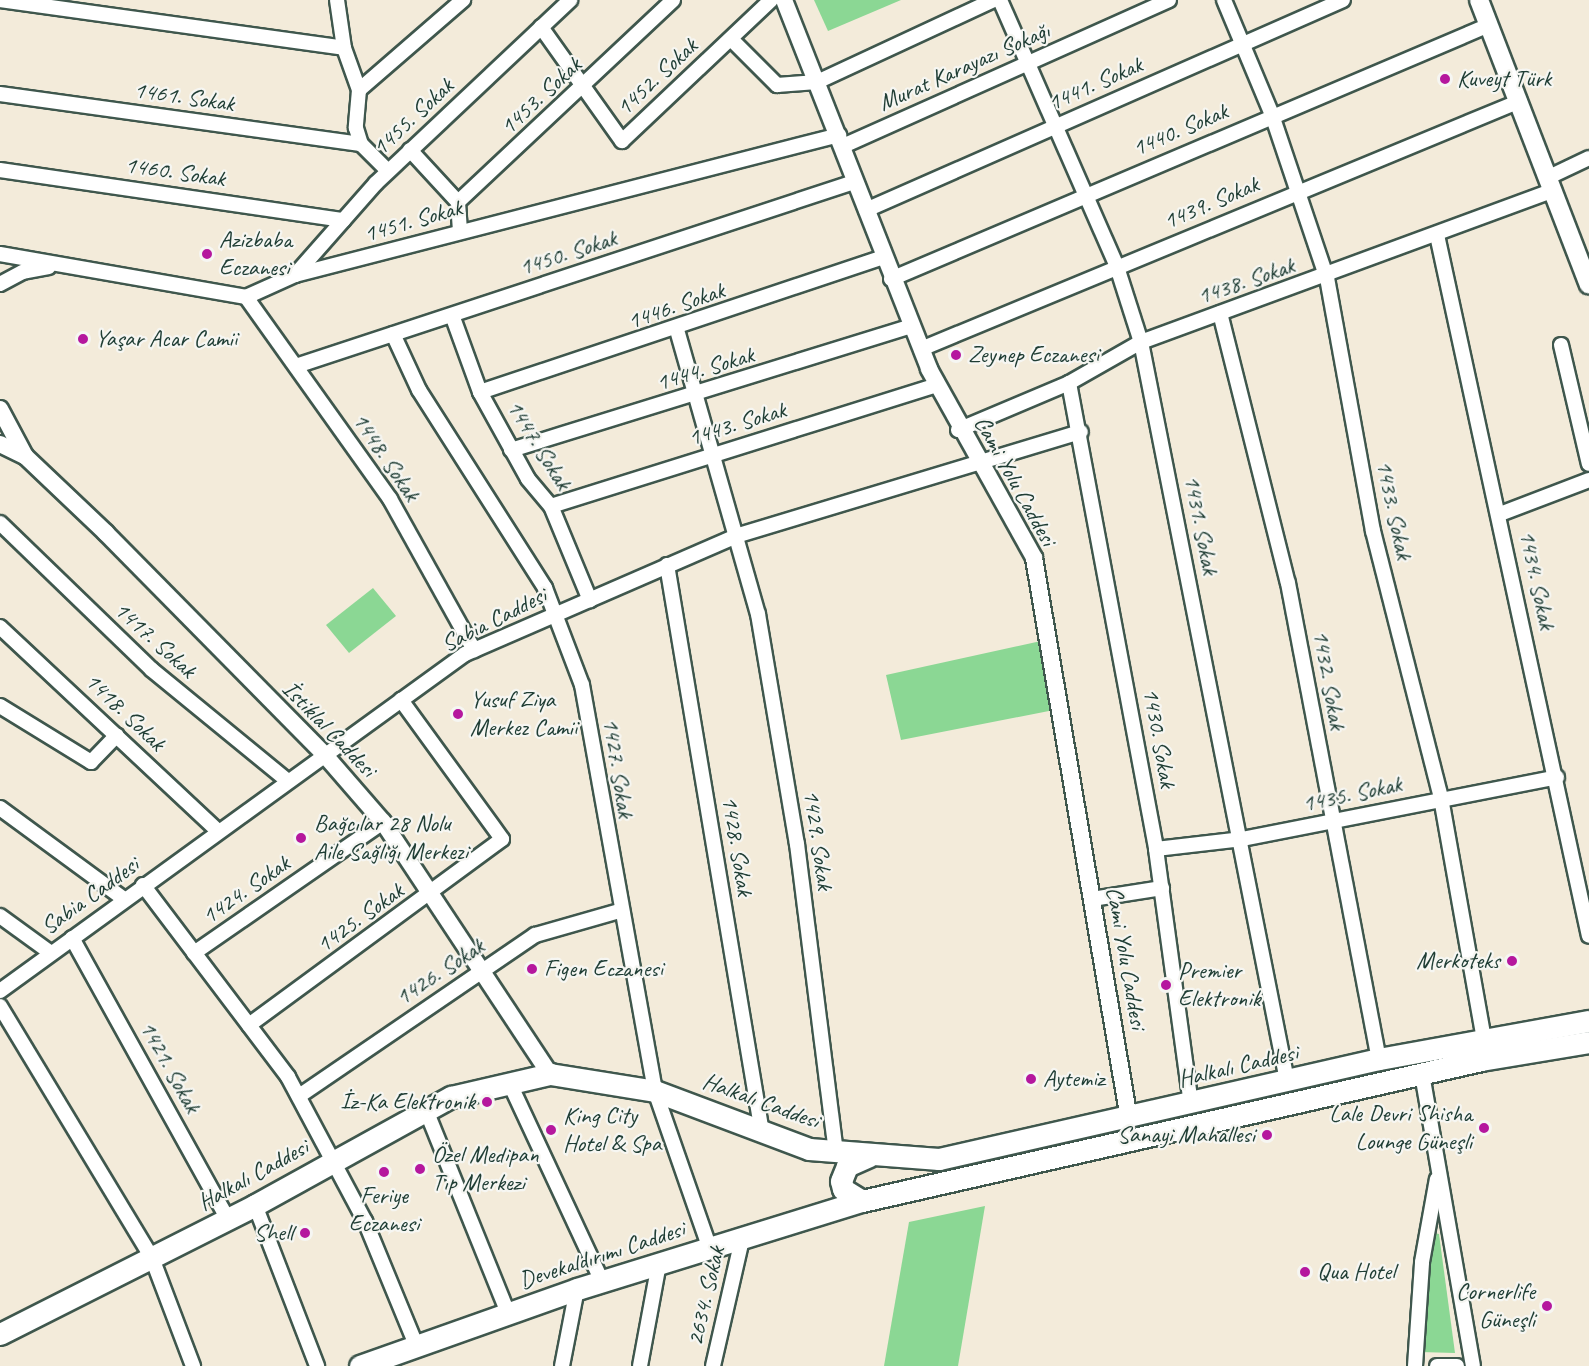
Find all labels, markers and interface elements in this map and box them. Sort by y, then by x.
street label: Murat Karayazı Sokağı [874,16,1054,118]
street label: 1452. Sokak [610,32,704,122]
street label: 1441. Sokak [1043,50,1147,118]
street label: 1453. Sokak [494,51,588,141]
place label: Kuveyt Türk [1457,65,1551,93]
street label: 1455. Sokak [366,72,460,162]
marker: Kuveyt Türk [1438,72,1452,86]
street label: 1461. Sokak [132,76,236,118]
street label: 1440. Sokak [1128,97,1232,163]
street label: 1460. Sokak [123,151,227,193]
street label: 1439. Sokak [1159,170,1263,236]
street label: 1451. Sokak [361,193,465,249]
street label: 1450. Sokak [516,224,620,282]
place label: Azizbaba Eczanesi [219,226,292,282]
marker: Azizbaba Eczanesi [200,247,214,261]
street label: 1438. Sokak [1194,251,1298,311]
street label: 1446. Sokak [624,276,728,336]
place label: Yaşar Acar Camii [95,325,239,353]
marker: Yaşar Acar Camii [76,332,90,346]
street label: 1444. Sokak [653,340,757,398]
place label: Zeynep Eczanesi [968,341,1100,369]
marker: Zeynep Eczanesi [949,348,963,362]
street label: 1447. Sokak [500,395,578,495]
street label: 1443. Sokak [685,395,789,453]
street label: 1448. Sokak [346,407,426,507]
street label: Cami Yolu Caddesi [967,411,1063,551]
street label: 1433. Sokak [1369,458,1419,562]
street label: 1431. Sokak [1177,473,1225,577]
street label: 1434. Sokak [1512,528,1562,632]
street label: Sabia Caddesi [437,581,551,659]
street label: 1417. Sokak [108,596,202,684]
street label: 1432. Sokak [1306,628,1352,732]
street label: 1418. Sokak [79,667,171,757]
street label: İstiklal Caddesi [276,675,382,783]
place label: Yusuf Ziya Merkez Camii [470,686,578,742]
street label: 1430. Sokak [1136,686,1182,790]
marker: Yusuf Ziya Merkez Camii [451,707,465,721]
street label: 1427. Sokak [596,716,640,820]
street label: 1435. Sokak [1300,769,1404,819]
street label: 1429. Sokak [797,788,839,892]
street label: 1428. Sokak [715,794,759,898]
place label: Bağcılar 28 Nolu Aile Sağlığı Merkezi [314,810,468,866]
marker: Bağcılar 28 Nolu Aile Sağlığı Merkezi [292,829,310,847]
street label: 1424. Sokak [196,849,296,931]
street label: Sabia Caddesi [36,851,144,941]
street label: 1425. Sokak [311,877,409,959]
street label: Cami Yolu Caddesi [1099,884,1153,1032]
street label: 1426. Sokak [390,932,490,1012]
place label: Merkoteks [1416,947,1500,975]
marker: Merkoteks [1505,954,1519,968]
place label: Figen Eczanesi [544,955,663,983]
place label: Premier Elektronik [1178,957,1260,1013]
marker: Figen Eczanesi [525,962,539,976]
marker: Premier Elektronik [1159,978,1173,992]
street label: 1421. Sokak [133,1016,207,1118]
street label: Halkalı Caddesi [1175,1038,1301,1094]
place label: Aytemiz [1043,1065,1104,1093]
street label: Halkalı Caddesi [699,1067,823,1135]
marker: Aytemiz [1024,1072,1038,1086]
place label: İz-Ka Elektronik [340,1088,475,1116]
marker: İz-Ka Elektronik [480,1095,494,1109]
place label: Lale Devri Shisha Lounge Güneşli [1328,1100,1472,1156]
place label: King City Hotel & Spa [563,1102,661,1158]
place label: Sanayi Mahallesi [1117,1121,1255,1149]
marker: Lale Devri Shisha Lounge Güneşli [1477,1121,1491,1135]
marker: King City Hotel & Spa [544,1123,558,1137]
marker: Sanayi Mahallesi [1260,1128,1274,1142]
street label: Halkalı Caddesi [193,1133,313,1217]
place label: Özel Medipan Tıp Merkezi [432,1141,538,1197]
marker: Özel Medipan Tıp Merkezi [413,1162,427,1176]
marker: Feriye Eczanesi [377,1165,391,1179]
place label: Feriye Eczanesi [349,1182,419,1238]
street label: Devekaldırımı Caddesi [516,1215,688,1295]
place label: Shell [254,1219,293,1247]
marker: Shell [298,1226,312,1240]
street label: 2634. Sokak [681,1244,731,1348]
place label: Qua Hotel [1317,1258,1395,1286]
marker: Qua Hotel [1298,1265,1312,1279]
place label: Cornerlife Güneşli [1456,1278,1535,1334]
marker: Cornerlife Güneşli [1540,1299,1554,1313]

